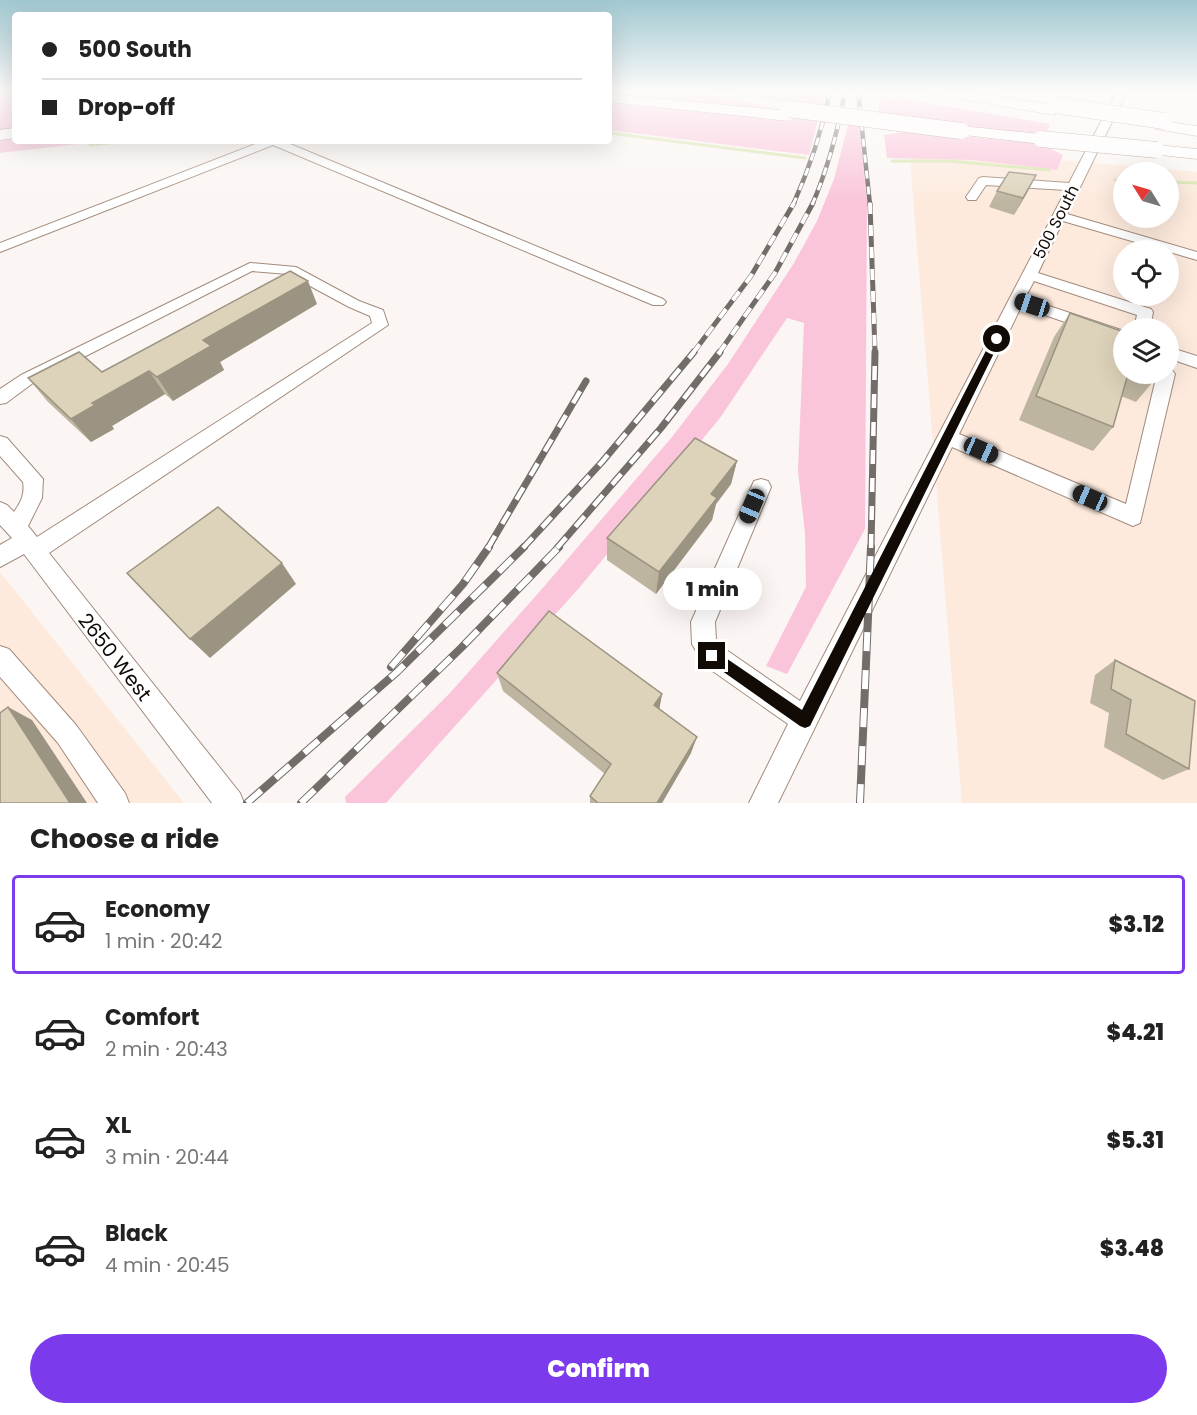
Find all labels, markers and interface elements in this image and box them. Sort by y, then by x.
text: 500 South [78,34,192,65]
text: Drop-off [78,92,175,123]
north arrow [1113,162,1179,228]
map controls [1113,162,1179,384]
street label: 500 South [1028,181,1084,263]
button: locate [1113,240,1179,306]
car [1012,291,1052,319]
button: layers [1113,318,1179,384]
route start [983,325,1010,352]
car [961,434,1001,466]
car [1070,482,1110,514]
car [737,486,767,526]
callout: 1 min [662,569,762,611]
text: 1 min [686,575,739,603]
street label: 2650 West [72,607,158,707]
route end [698,642,725,669]
text: Choose a ride [30,820,219,857]
text: Economy [105,894,210,925]
icon: car [33,898,87,952]
text: $3.12 [1108,909,1164,940]
text: 1 min · 20:42 [105,927,222,955]
text: Comfort [105,1002,199,1033]
icon: car [33,1006,87,1060]
text: $4.21 [1107,1017,1164,1048]
text: 2 min · 20:43 [105,1035,228,1063]
text: XL [105,1110,131,1141]
icon: car [33,1114,87,1168]
text: $5.31 [1106,1125,1164,1156]
text: 3 min · 20:44 [105,1143,229,1171]
text: Black [105,1218,168,1249]
icon: car [33,1222,87,1276]
text: $3.48 [1100,1233,1164,1264]
text: 4 min · 20:45 [105,1251,230,1279]
button: Confirm [30,1334,1167,1403]

